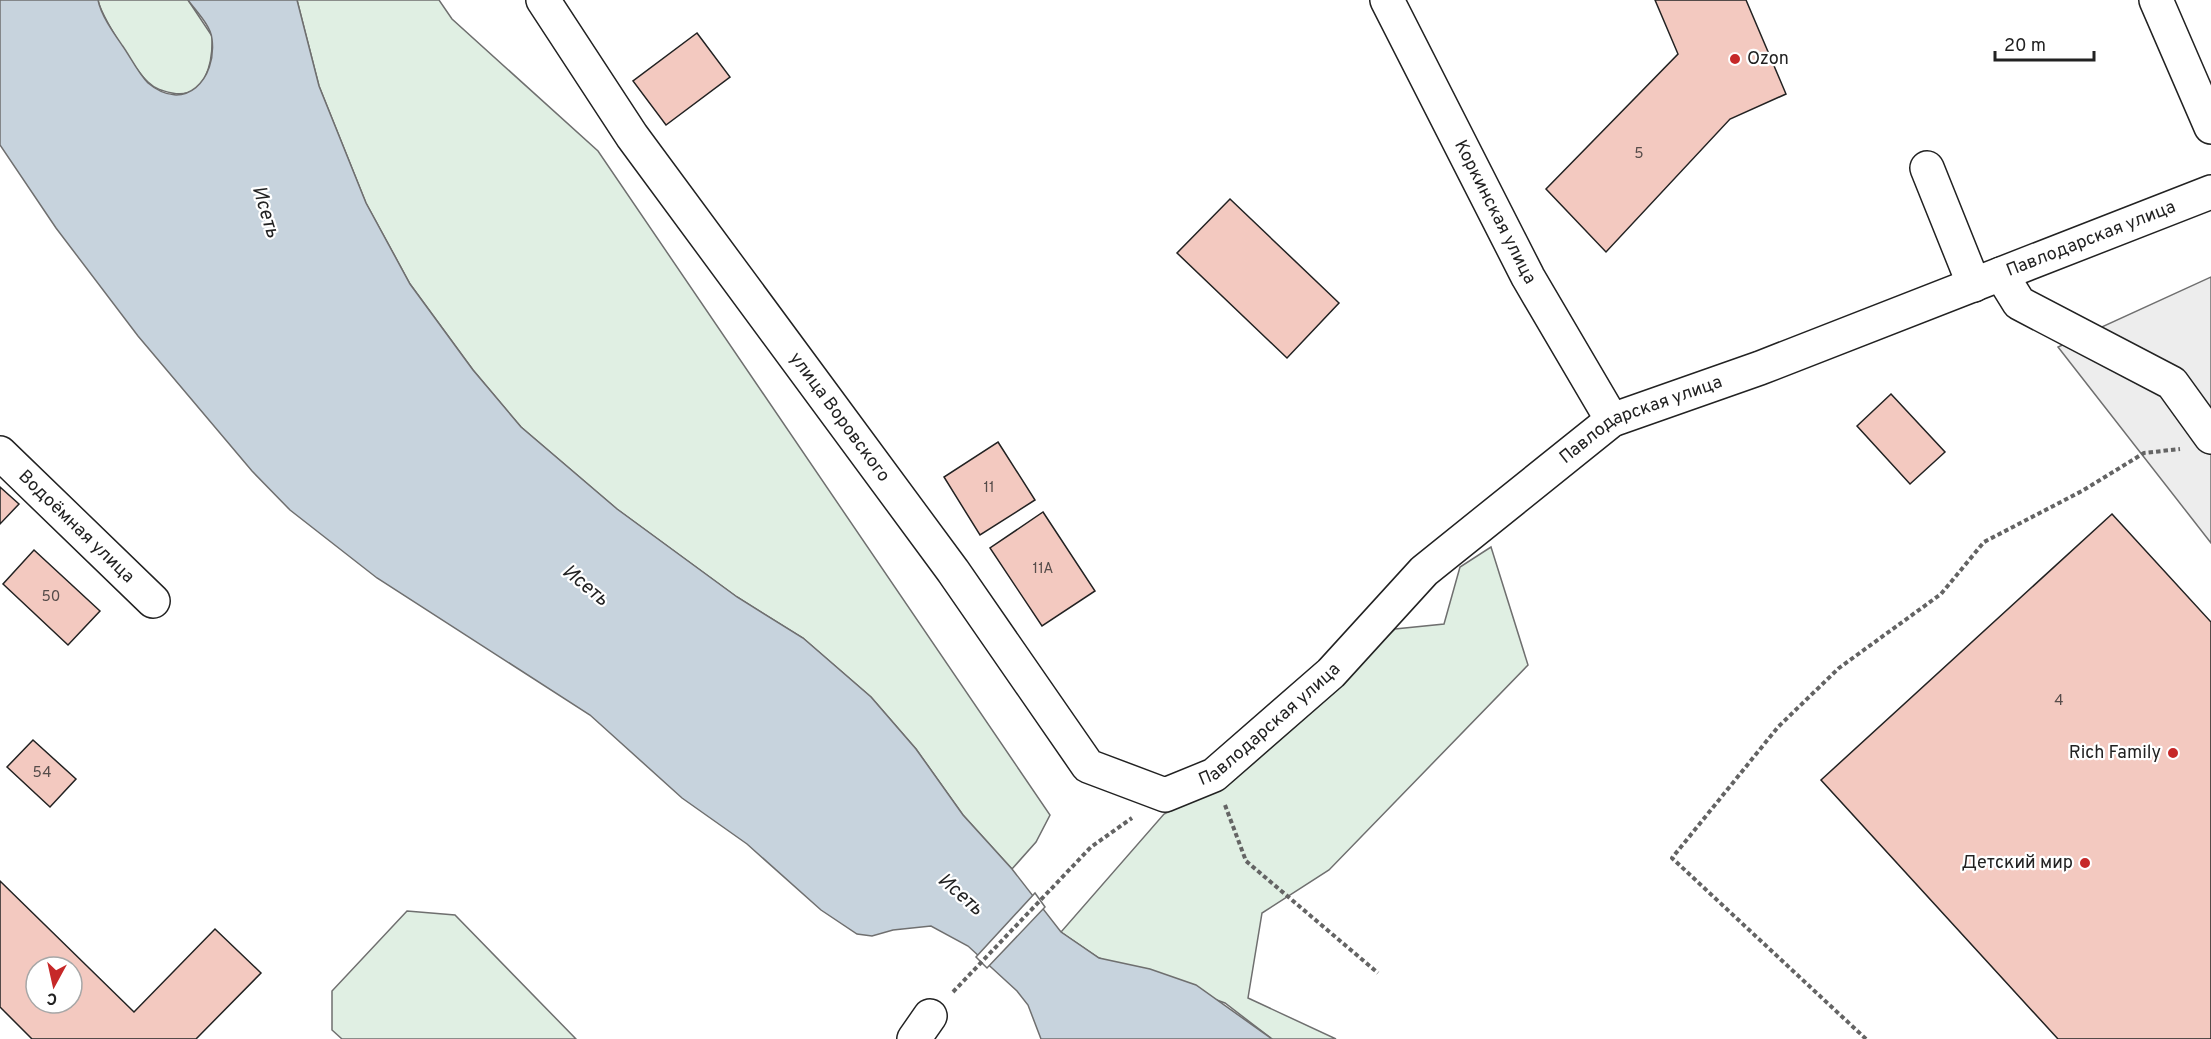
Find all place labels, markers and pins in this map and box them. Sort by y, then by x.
place label: Ozon [1747,48,1789,71]
marker: Ozon [1728,52,1742,66]
place label: Rich Family [2069,742,2161,765]
marker: Rich Family [2166,746,2180,760]
place label: Детский мир [1962,852,2073,875]
marker: Детский мир [2078,856,2092,870]

